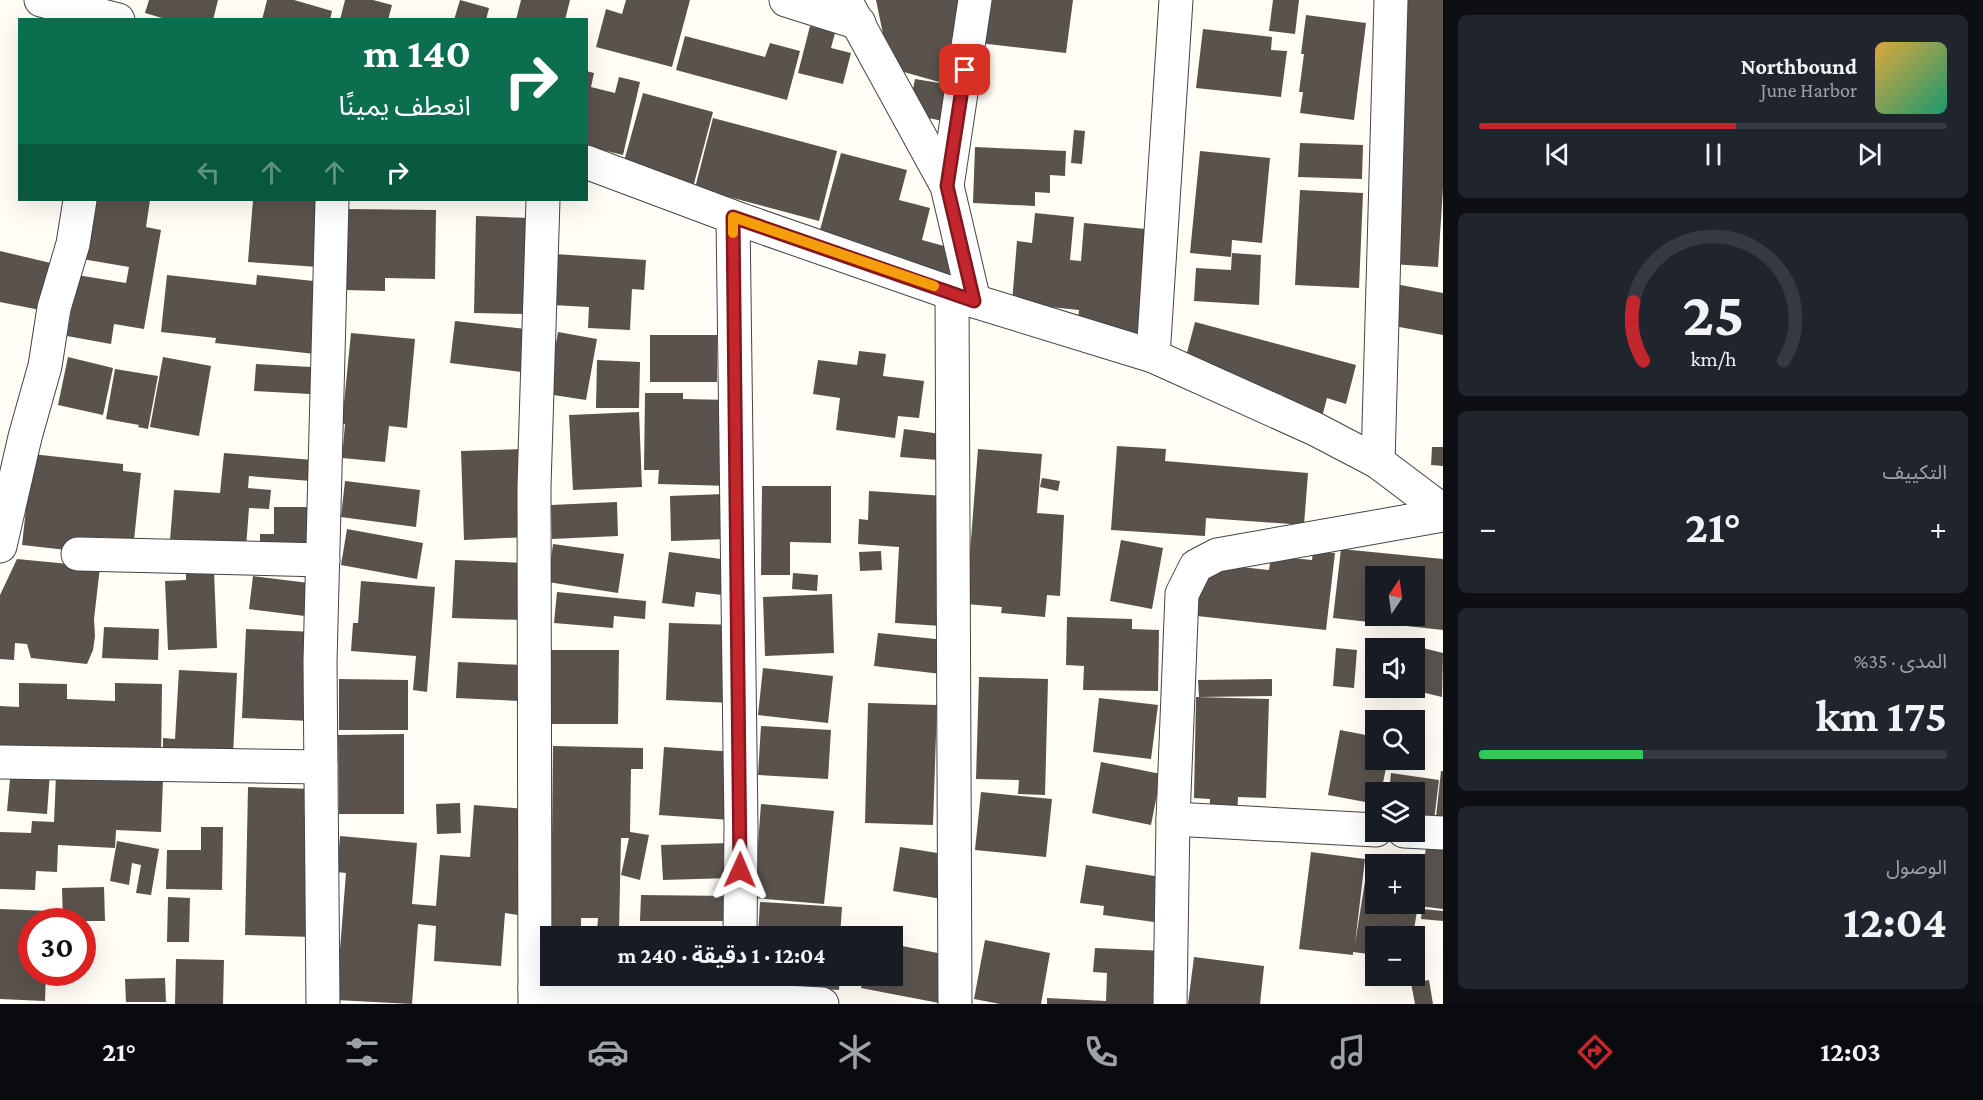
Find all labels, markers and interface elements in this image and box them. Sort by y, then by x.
text: 140 m [363,29,471,76]
icon: right [492,42,570,120]
pin [939,44,990,95]
icon: arrive [948,53,981,86]
text: Northbound [1741,54,1857,79]
text: June Harbor [1760,79,1857,101]
text: انعطف يمينًا [338,91,471,121]
icon: previous [1541,138,1574,171]
icon: pause [1697,138,1730,171]
icon: next [1853,138,1886,171]
icon: left [192,156,225,189]
icon: ahead [255,156,288,189]
icon: ahead [318,156,351,189]
icon: right [381,156,414,189]
text: 25 [1682,279,1744,348]
text: km/h [1690,348,1737,372]
text: التكييف [1883,461,1947,483]
text: 21° [1685,502,1741,552]
text: − [1479,509,1496,546]
text: + [1930,509,1947,546]
north arrow [1365,566,1425,626]
map controls [1365,566,1425,986]
button: sound [1365,638,1425,698]
text: المدى · 35% [1854,650,1947,672]
text: 175 km [1816,691,1947,741]
button: search [1365,710,1425,770]
button: layers [1365,782,1425,842]
position arrow [708,838,772,902]
button: + [1365,854,1425,914]
text: الوصول [1886,856,1947,878]
text: 12:04 [1843,897,1947,947]
speed limit sign: 30 [18,908,96,986]
button: − [1365,926,1425,986]
text: 12:04 · 1 دقيقة · 240 m [618,943,825,968]
icon: filters [341,1031,383,1073]
icon: car [587,1031,629,1073]
icon: climate [834,1031,876,1073]
icon: phone [1080,1031,1122,1073]
icon: music [1327,1031,1369,1073]
icon: directions [1574,1031,1616,1073]
text: 21° [102,1037,136,1067]
text: 12:03 [1820,1037,1881,1067]

